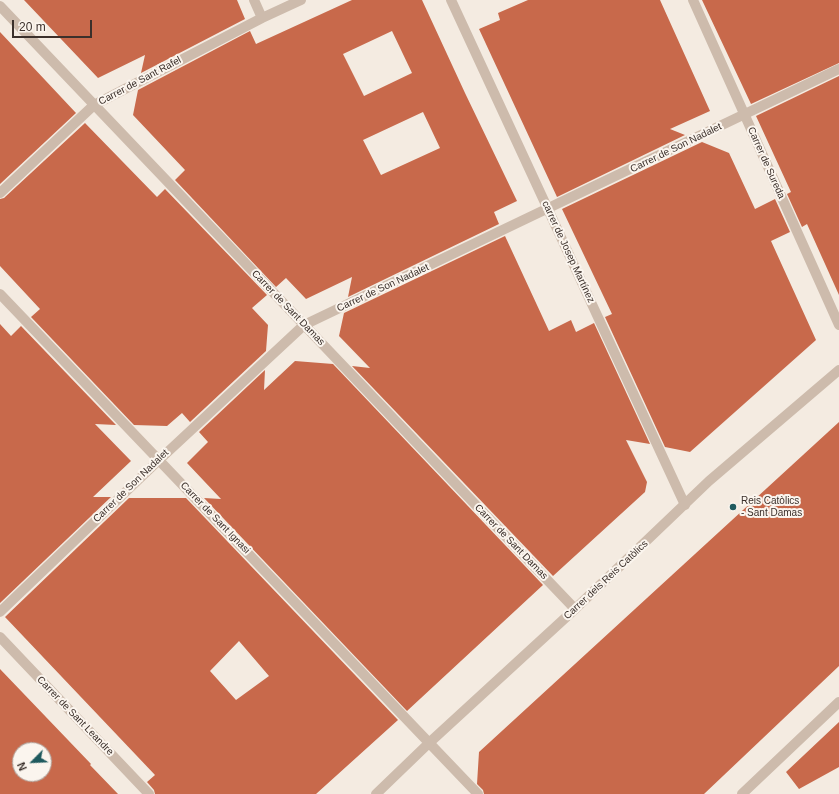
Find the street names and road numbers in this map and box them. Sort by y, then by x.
street label: Carrer de Sant Rafel [97,54,183,108]
street label: Carrer de Son Nadalet [628,121,724,175]
street label: Carrer de Sureda [745,125,787,201]
street label: carrer de Josep Martínez [539,199,597,305]
street label: Carrer de Son Nadalet [335,261,431,315]
street label: Carrer de Sant Damas [249,268,327,348]
street label: Carrer de Son Nadalet [91,447,171,525]
street label: Carrer de Sant Ignasi [178,480,252,556]
street label: Carrer de Sant Damas [472,502,550,582]
street label: Carrer dels Reis Catòlics [561,538,651,622]
street label: Carrer de Sant Leandre [34,674,116,758]

